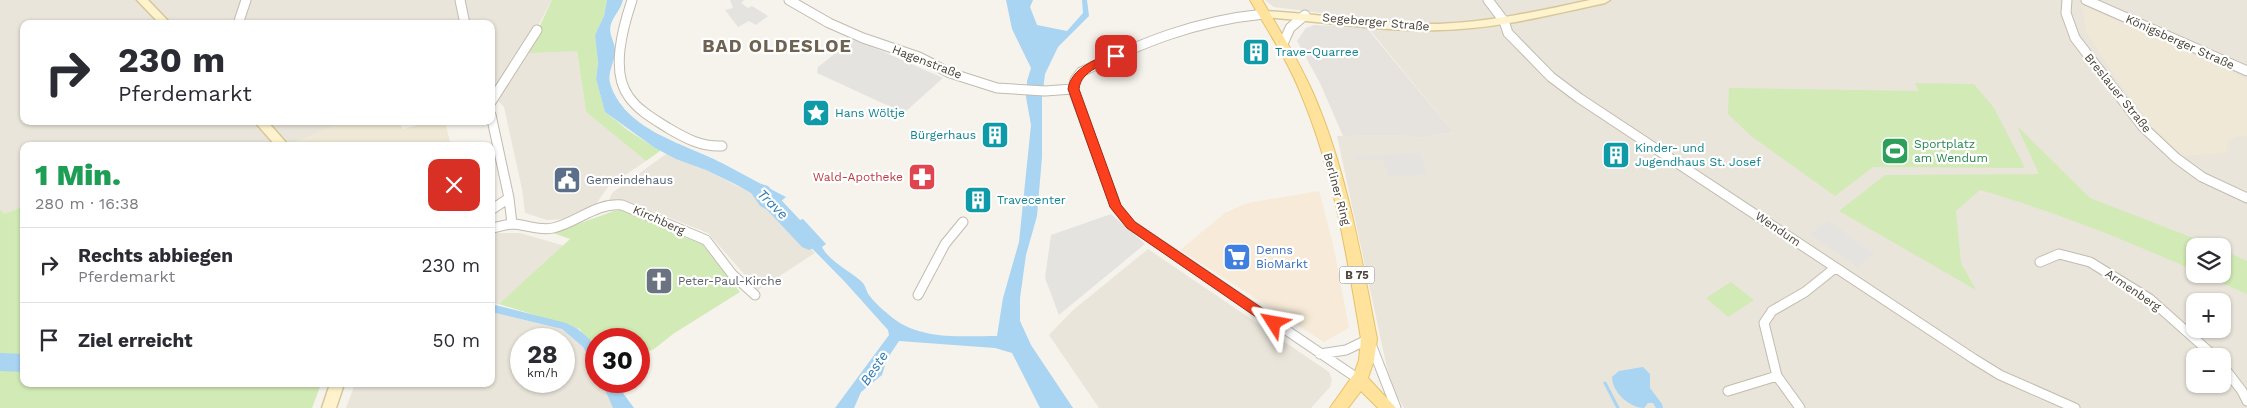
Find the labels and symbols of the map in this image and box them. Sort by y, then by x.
street label: Segeberger Straße [1322,10,1430,34]
street label: Königsberger Straße [2123,12,2237,72]
district label: BAD OLDESLOE [702,35,852,56]
pin [1095,35,1137,77]
building icon: Trave-Quarree [1241,37,1271,67]
street label: Hagenstraße [890,42,964,82]
place label: Trave-Quarree [1275,45,1359,59]
street label: Breslauer Straße [2082,51,2154,135]
place icon: Hans Wöltje [801,98,831,128]
place label: Hans Wöltje [835,106,905,120]
building icon: Bürgerhaus [980,120,1010,150]
place label: Bürgerhaus [910,128,976,142]
sports icon: Sportplatz am Wendum [1880,136,1910,166]
place label: Sportplatz am Wendum [1914,137,1988,165]
building icon: Kinder- und Jugendhaus St. Josef [1601,140,1631,170]
place label: Kinder- und Jugendhaus St. Josef [1635,141,1761,169]
street label: Berliner Ring [1321,151,1354,227]
pharmacy icon: Wald-Apotheke [907,162,937,192]
public building icon: Gemeindehaus [552,165,582,195]
place label: Wald-Apotheke [813,170,903,184]
place label: Gemeindehaus [586,173,673,187]
building icon: Travecenter [963,185,993,215]
water label: Trave [754,186,792,222]
place label: Travecenter [997,193,1066,207]
street label: Kirchberg [631,202,688,238]
street label: Wendum [1753,209,1803,249]
supermarket icon: Denns BioMarkt [1222,242,1252,272]
place label: Denns BioMarkt [1256,243,1308,271]
church icon: Peter-Paul-Kirche [644,266,674,296]
road number: B 75 [1340,266,1374,284]
street label: Armenberg [2103,266,2164,314]
place label: Peter-Paul-Kirche [678,274,782,288]
position arrow [1247,296,1299,348]
speed limit sign: 30 [585,328,650,393]
water label: Beste [857,348,891,388]

